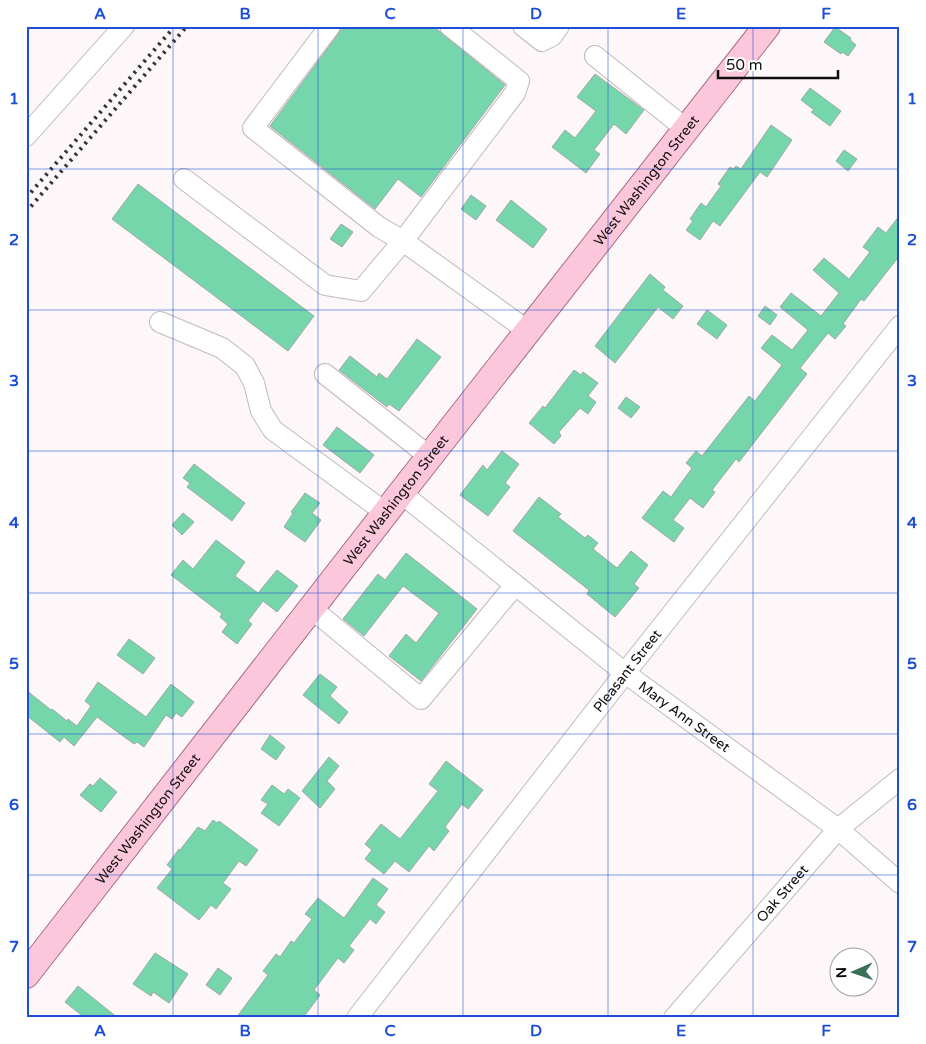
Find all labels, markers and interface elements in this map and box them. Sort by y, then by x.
text: A [94,4,106,24]
text: B [239,4,251,24]
text: C [384,4,396,24]
text: D [530,4,542,24]
text: E [676,4,686,24]
text: F [821,4,831,24]
scale bar [718,48,838,80]
text: 50 m [726,56,763,74]
text: 1 [9,89,19,109]
text: 1 [907,89,917,109]
street label: West Washington Street [590,112,703,249]
text: 2 [9,230,19,250]
text: 2 [907,230,917,250]
text: 3 [9,371,19,391]
text: 3 [907,371,917,391]
street label: West Washington Street [340,431,453,569]
text: 4 [9,513,19,533]
text: 4 [907,513,917,533]
street label: Pleasant Street [590,626,666,716]
text: 5 [9,654,19,674]
text: 5 [907,654,917,674]
street label: Mary Ann Street [635,678,734,756]
street label: West Washington Street [92,750,204,888]
text: 6 [9,795,19,815]
text: 6 [907,795,917,815]
street label: Oak Street [753,861,812,926]
text: 7 [9,937,19,957]
text: 7 [907,937,917,957]
north arrow [828,946,878,996]
text: N [833,967,850,978]
text: A [94,1021,106,1041]
text: B [239,1021,251,1041]
text: C [384,1021,396,1041]
text: D [530,1021,542,1041]
text: E [676,1021,686,1041]
text: F [821,1021,831,1041]

